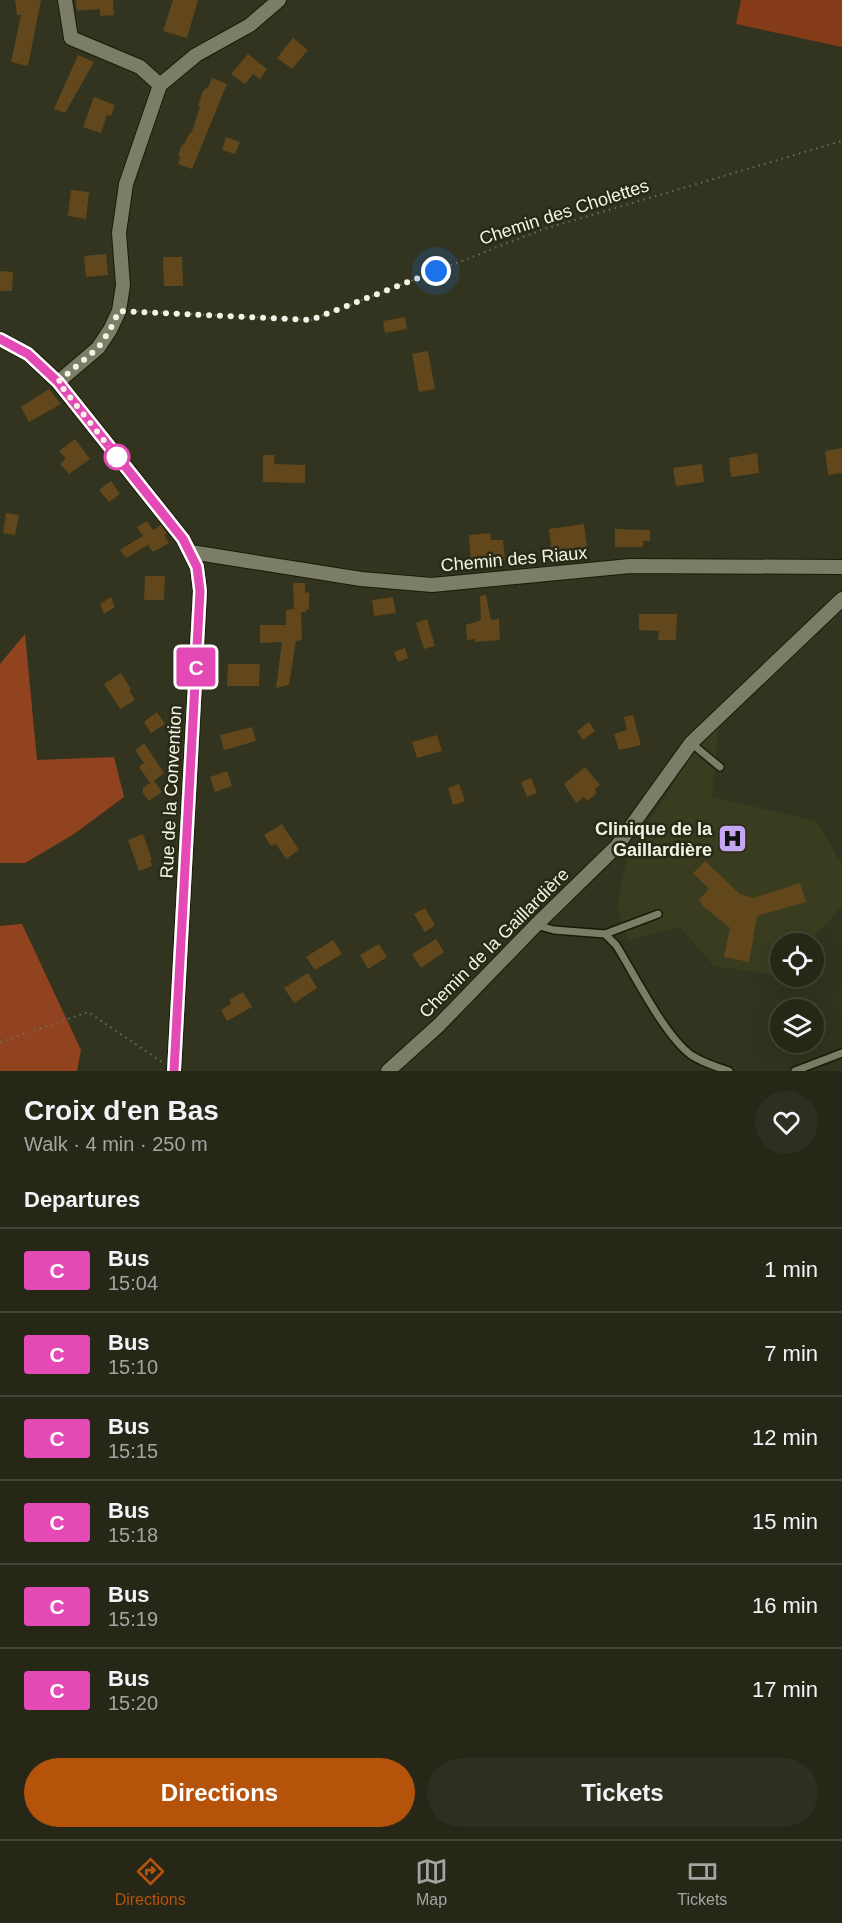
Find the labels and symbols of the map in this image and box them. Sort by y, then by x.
street label: Chemin des Cholettes [477,175,651,249]
your location [421,256,451,286]
unlabelled marker [104,444,130,470]
street label: Chemin des Riaux [440,543,588,575]
line badge: C [176,648,216,686]
street label: Rue de la Convention [156,705,186,879]
place label: Clinique de la Gaillardière [595,819,713,860]
hospital icon: Clinique de la Gaillardière [717,823,749,855]
street label: Chemin de la Gaillardière [415,864,573,1022]

